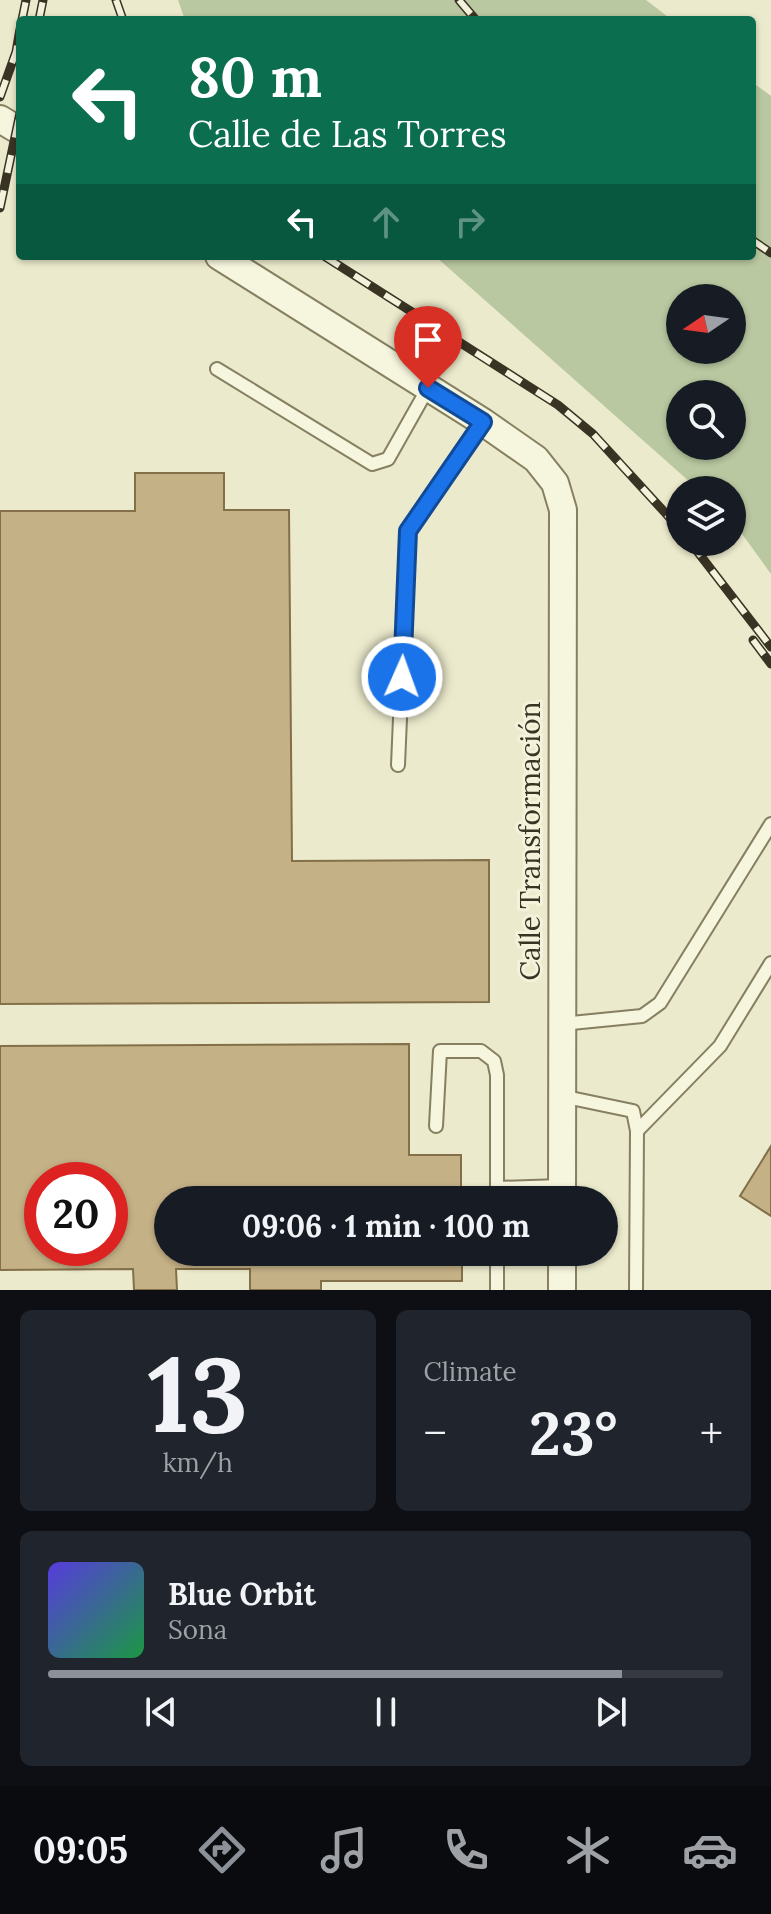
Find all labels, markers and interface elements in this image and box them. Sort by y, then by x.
text: 80 m [188,41,322,112]
icon: left [56,48,160,152]
text: Calle de Las Torres [188,111,507,157]
icon: left [280,200,324,244]
icon: ahead [364,200,408,244]
icon: right [448,200,492,244]
north arrow [666,284,746,364]
map controls [666,284,746,556]
pin [394,306,462,388]
icon: arrive [406,318,450,362]
button: search [666,380,746,460]
button: layers [666,476,746,556]
position arrow [360,635,444,719]
street label: Calle Transformación [512,701,548,981]
speed limit sign: 20 [24,1162,128,1266]
text: 09:06 · 1 min · 100 m [242,1207,530,1245]
text: 13 [148,1327,248,1460]
text: Climate [424,1355,517,1388]
text: 23° [529,1395,618,1471]
text: − [424,1405,447,1461]
text: + [700,1405,723,1461]
text: km/h [163,1446,233,1479]
text: Blue Orbit [168,1575,316,1613]
text: Sona [168,1613,227,1646]
icon: previous [139,1690,183,1734]
icon: pause [364,1690,408,1734]
icon: next [589,1690,633,1734]
icon: directions [194,1822,250,1878]
icon: music [316,1822,372,1878]
icon: phone [438,1822,494,1878]
icon: climate [560,1822,616,1878]
icon: car [682,1822,738,1878]
text: 09:05 [33,1827,128,1873]

